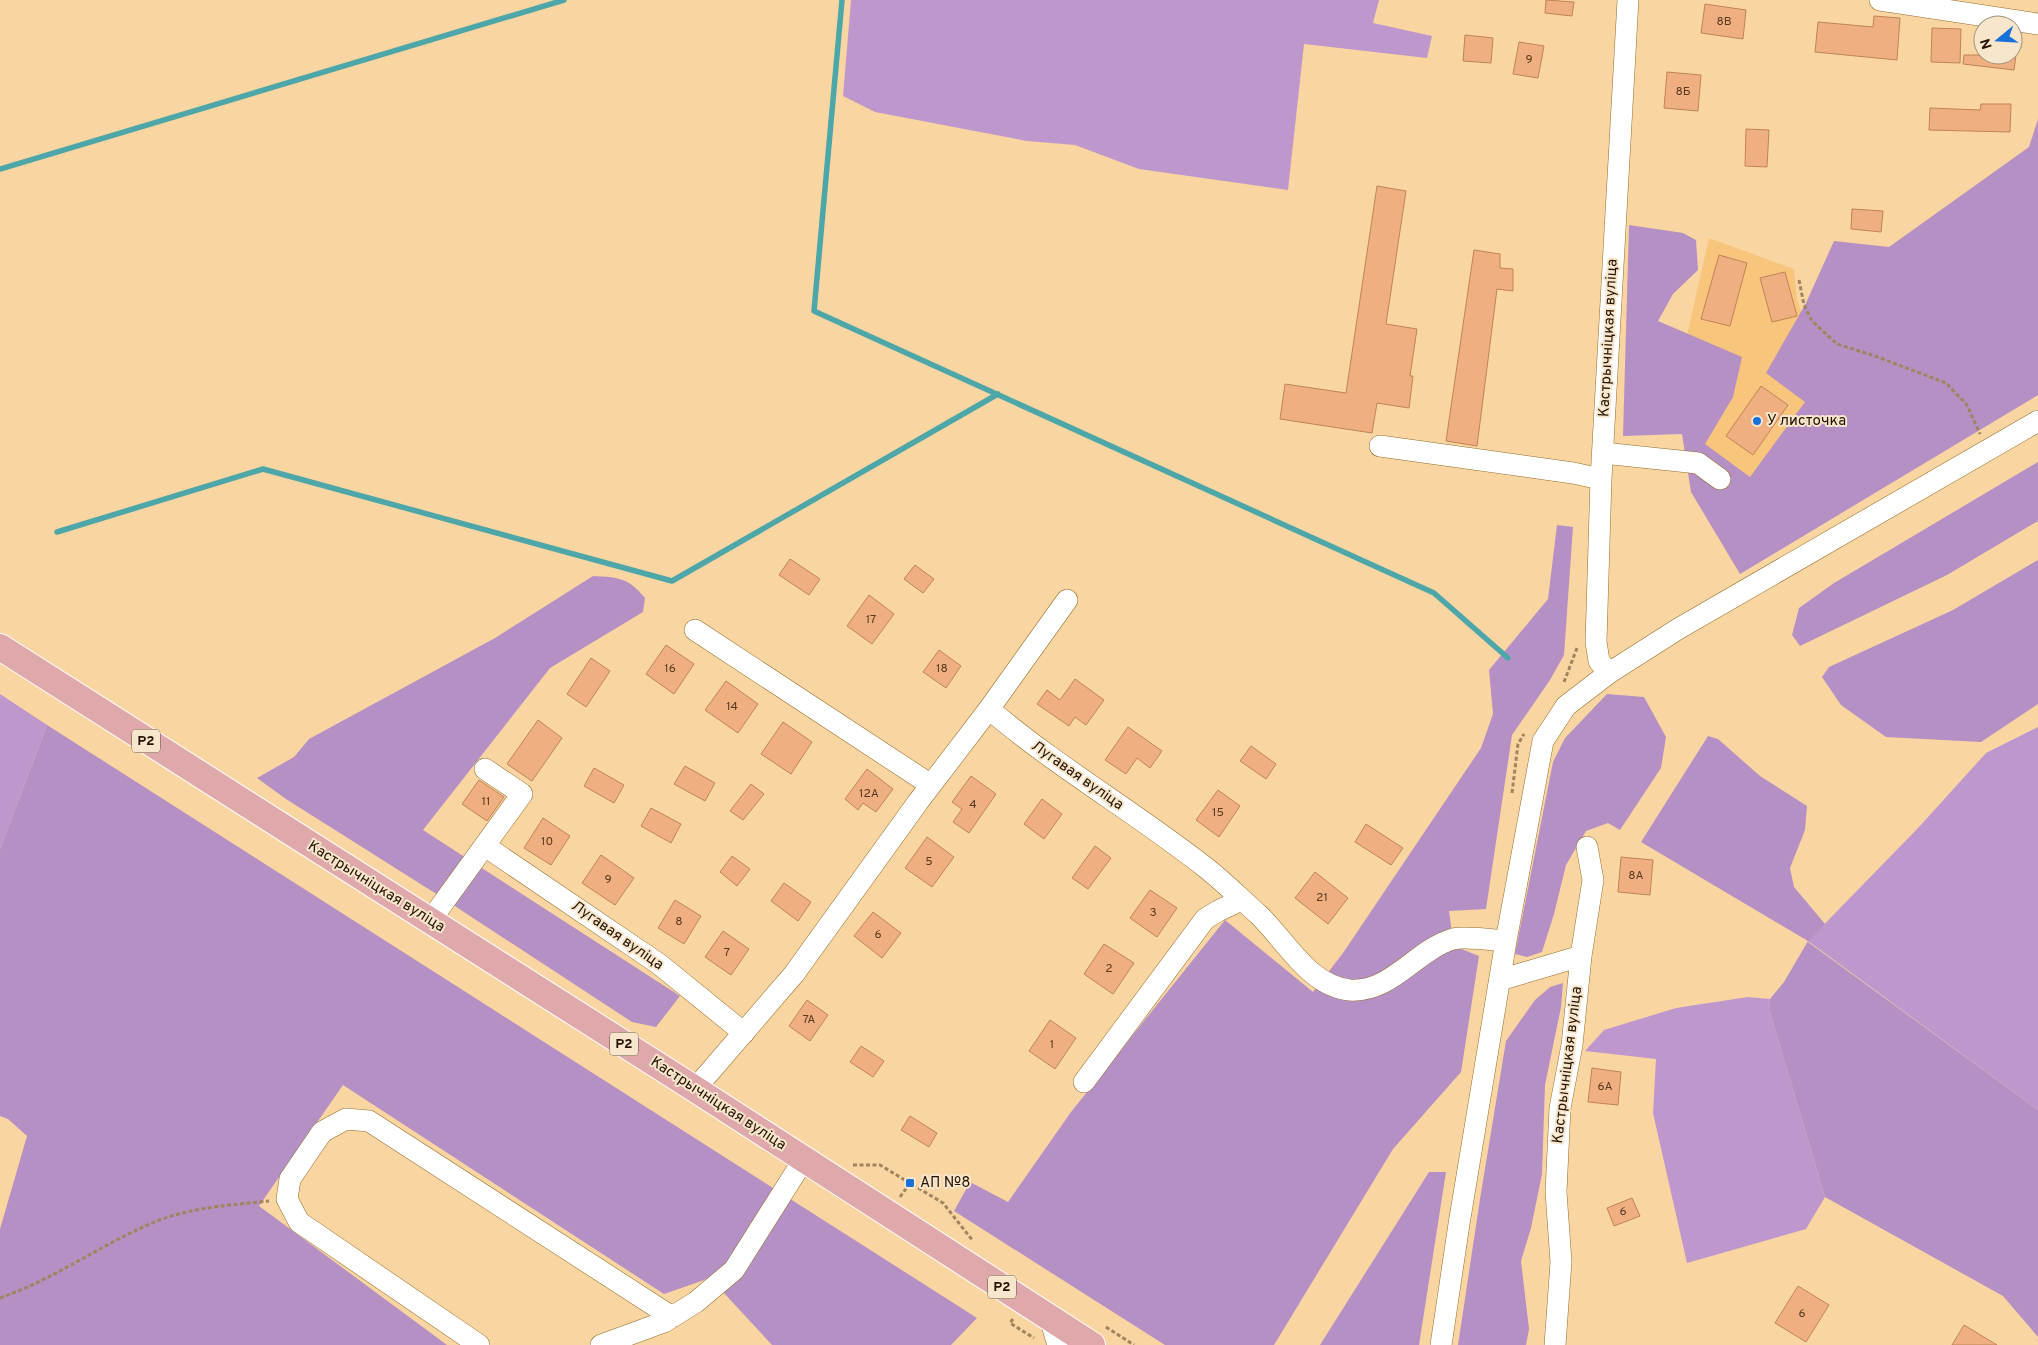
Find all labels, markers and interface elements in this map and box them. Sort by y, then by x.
house number: 8В [1716,14,1732,30]
north arrow [1973,15,2023,65]
text: N [1977,36,1997,51]
house number: 9 [1525,52,1533,68]
house number: 8Б [1675,84,1691,100]
street label: Кастрычніцкая вуліца [1595,259,1623,417]
place label: У листочка [1767,412,1846,431]
marker: У листочка [1751,415,1763,427]
house number: 17 [866,612,876,628]
house number: 16 [664,661,676,677]
house number: 18 [936,661,948,677]
house number: 14 [726,699,738,715]
road number: Р2 [132,729,160,752]
street label: Лугавая вуліца [1027,737,1127,815]
house number: 12А [859,786,879,802]
house number: 11 [482,794,490,810]
house number: 4 [969,797,977,813]
house number: 15 [1212,805,1224,821]
house number: 10 [541,834,553,850]
street label: Кастрычніцкая вуліца [304,837,448,937]
house number: 5 [925,854,933,870]
house number: 8А [1628,868,1644,884]
house number: 9 [604,872,612,888]
house number: 21 [1316,890,1328,906]
street label: Лугавая вуліца [567,897,667,975]
house number: 3 [1149,905,1157,921]
house number: 8 [675,914,683,930]
house number: 6 [874,927,882,943]
house number: 7 [724,945,730,961]
house number: 2 [1105,961,1113,977]
street label: Кастрычніцкая вуліца [1549,985,1587,1145]
house number: 7А [802,1012,816,1028]
road number: Р2 [610,1032,638,1056]
house number: 1 [1050,1037,1054,1053]
street label: Кастрычніцкая вуліца [646,1053,790,1155]
house number: 6А [1597,1079,1613,1095]
place label: АП №8 [920,1174,970,1193]
marker: АП №8 [904,1177,916,1189]
house number: 6 [1619,1204,1627,1220]
road number: Р2 [988,1275,1016,1298]
house number: 6 [1798,1306,1806,1322]

